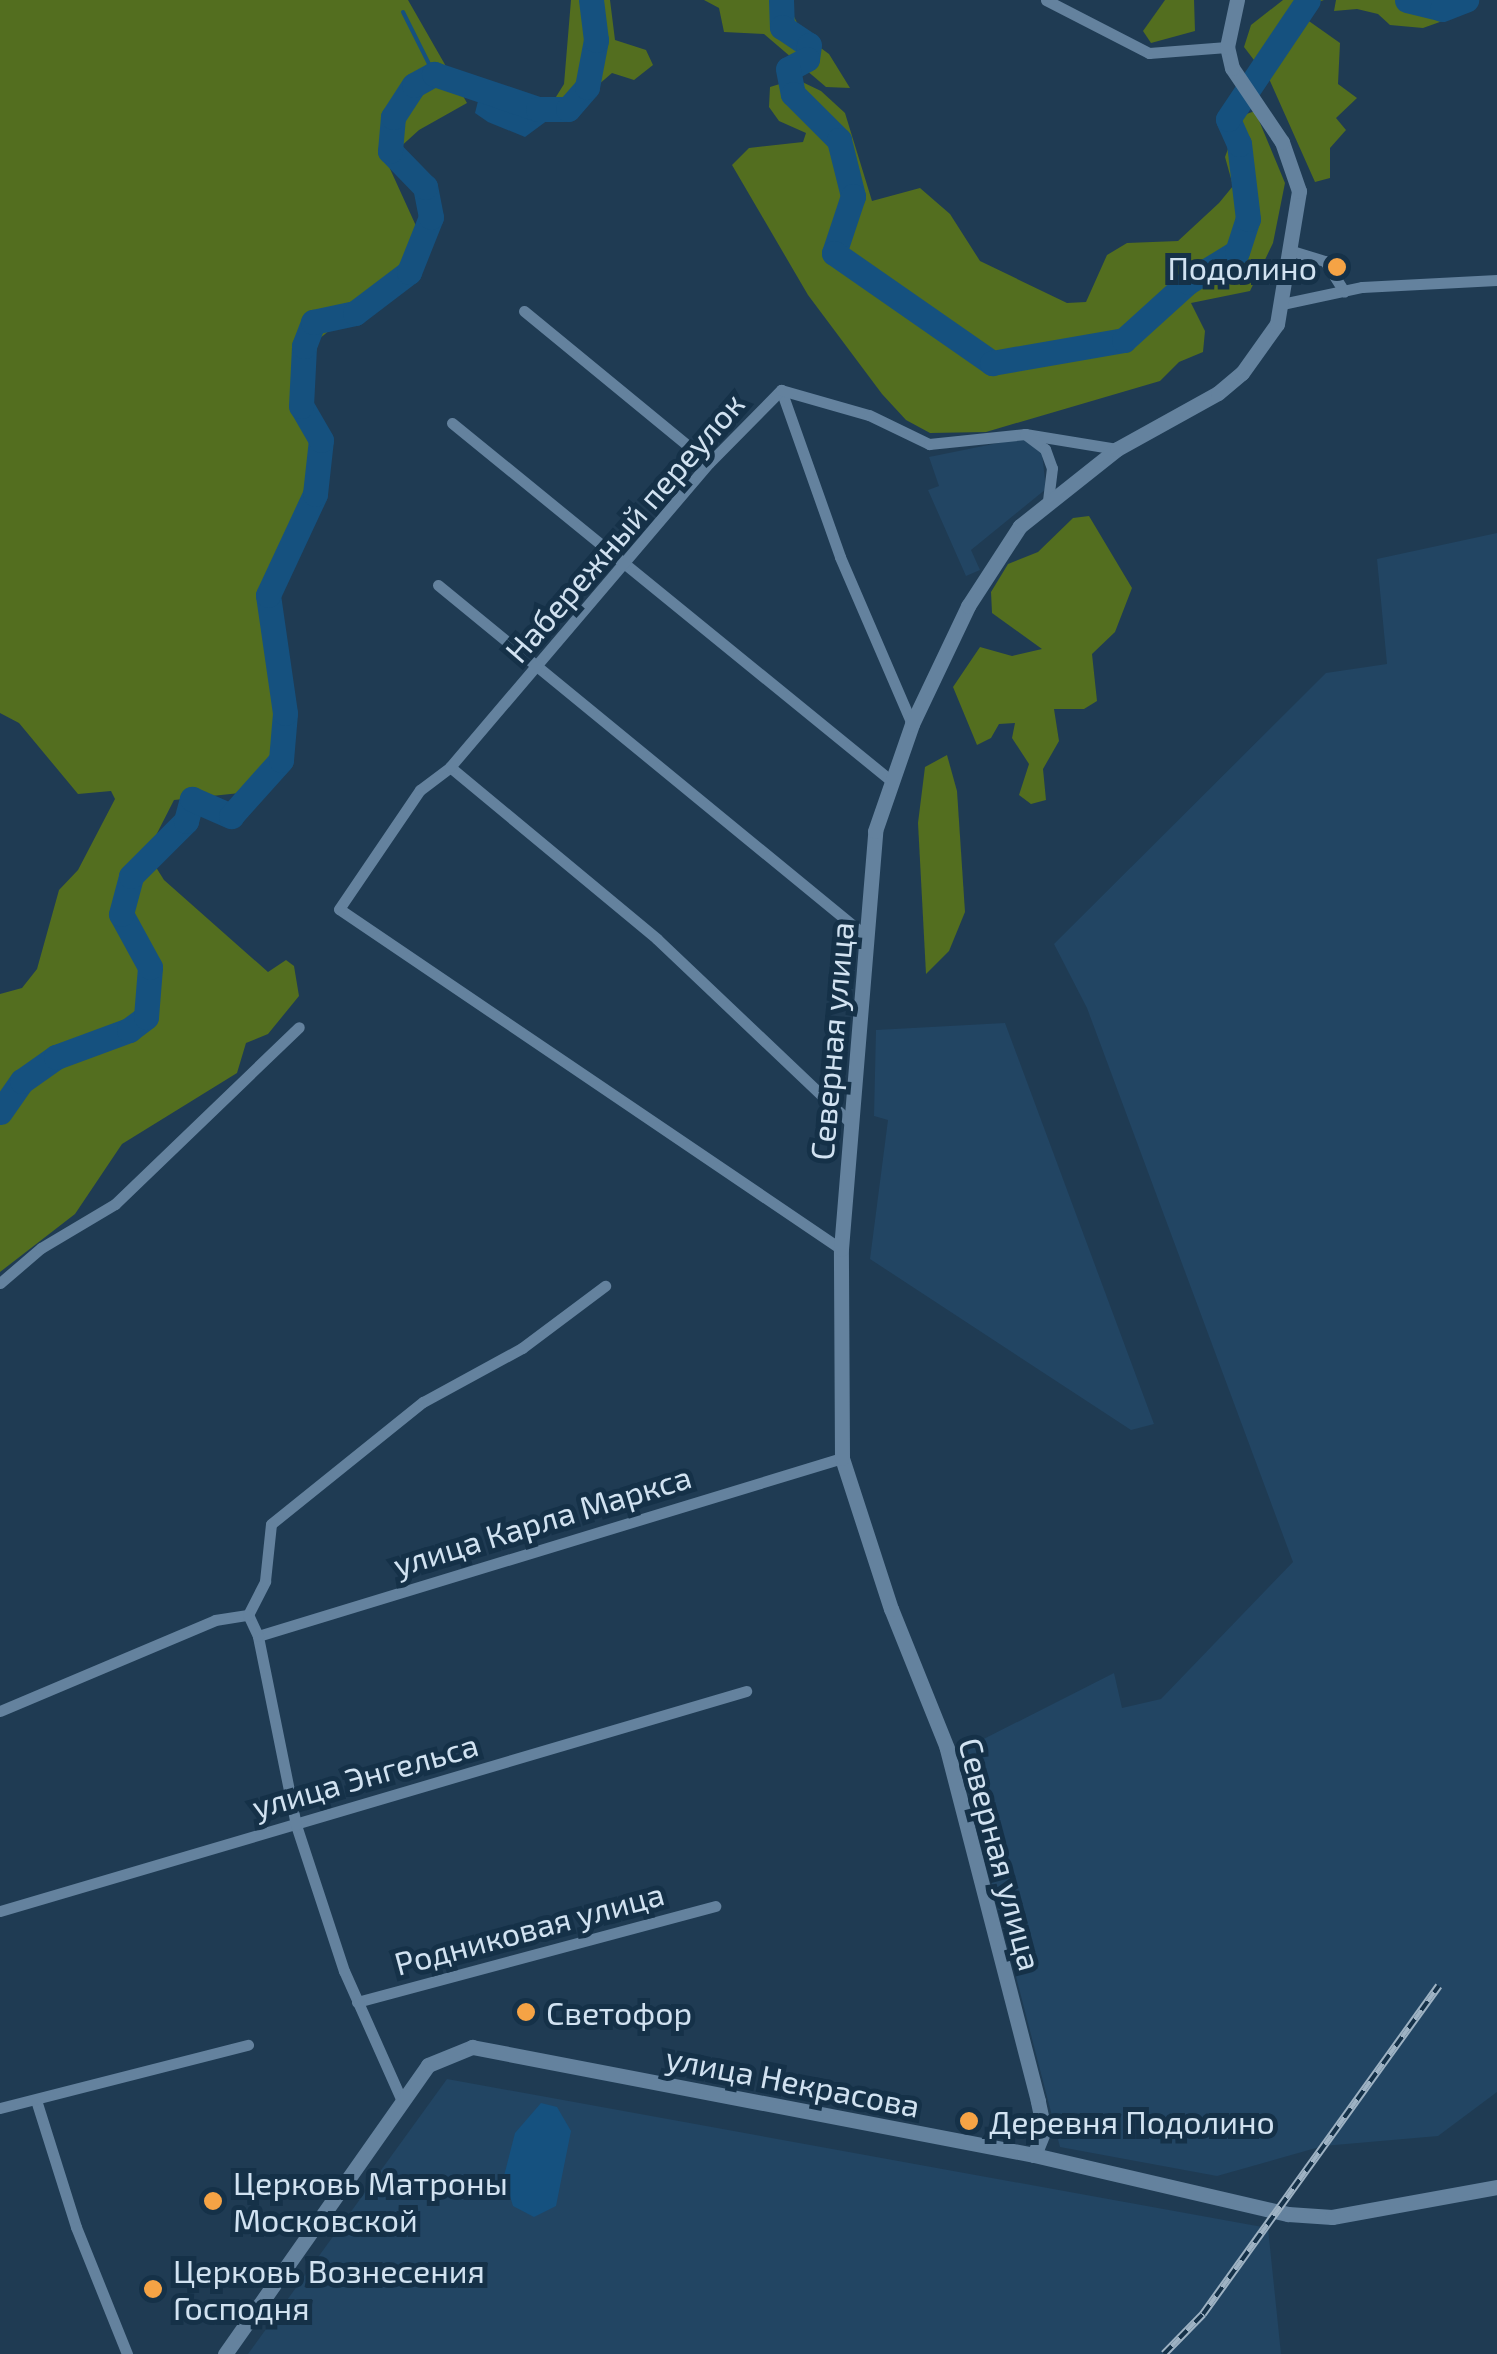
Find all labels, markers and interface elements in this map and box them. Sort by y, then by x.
place label: Подолино [1167,248,1317,286]
marker: Подолино [1326,256,1348,278]
street label: Набережный переулок [497,385,751,669]
street label: Северная улица [801,920,861,1162]
street label: улица Карла Маркса [388,1456,696,1584]
street label: улица Энгельса [248,1724,482,1826]
street label: Северная улица [952,1734,1050,1974]
street label: Родниковая улица [390,1874,668,1982]
place label: Светофор [546,1993,692,2031]
marker: Светофор [515,2001,537,2023]
street label: улица Некрасова [663,2038,923,2124]
place label: Деревня Подолино [989,2102,1275,2140]
marker: Деревня Подолино [958,2110,980,2132]
place label: Церковь Матроны Московской [233,2164,508,2239]
marker: Церковь Матроны Московской [202,2190,224,2212]
place label: Церковь Вознесения Господня [173,2252,485,2327]
marker: Церковь Вознесения Господня [142,2278,164,2300]

